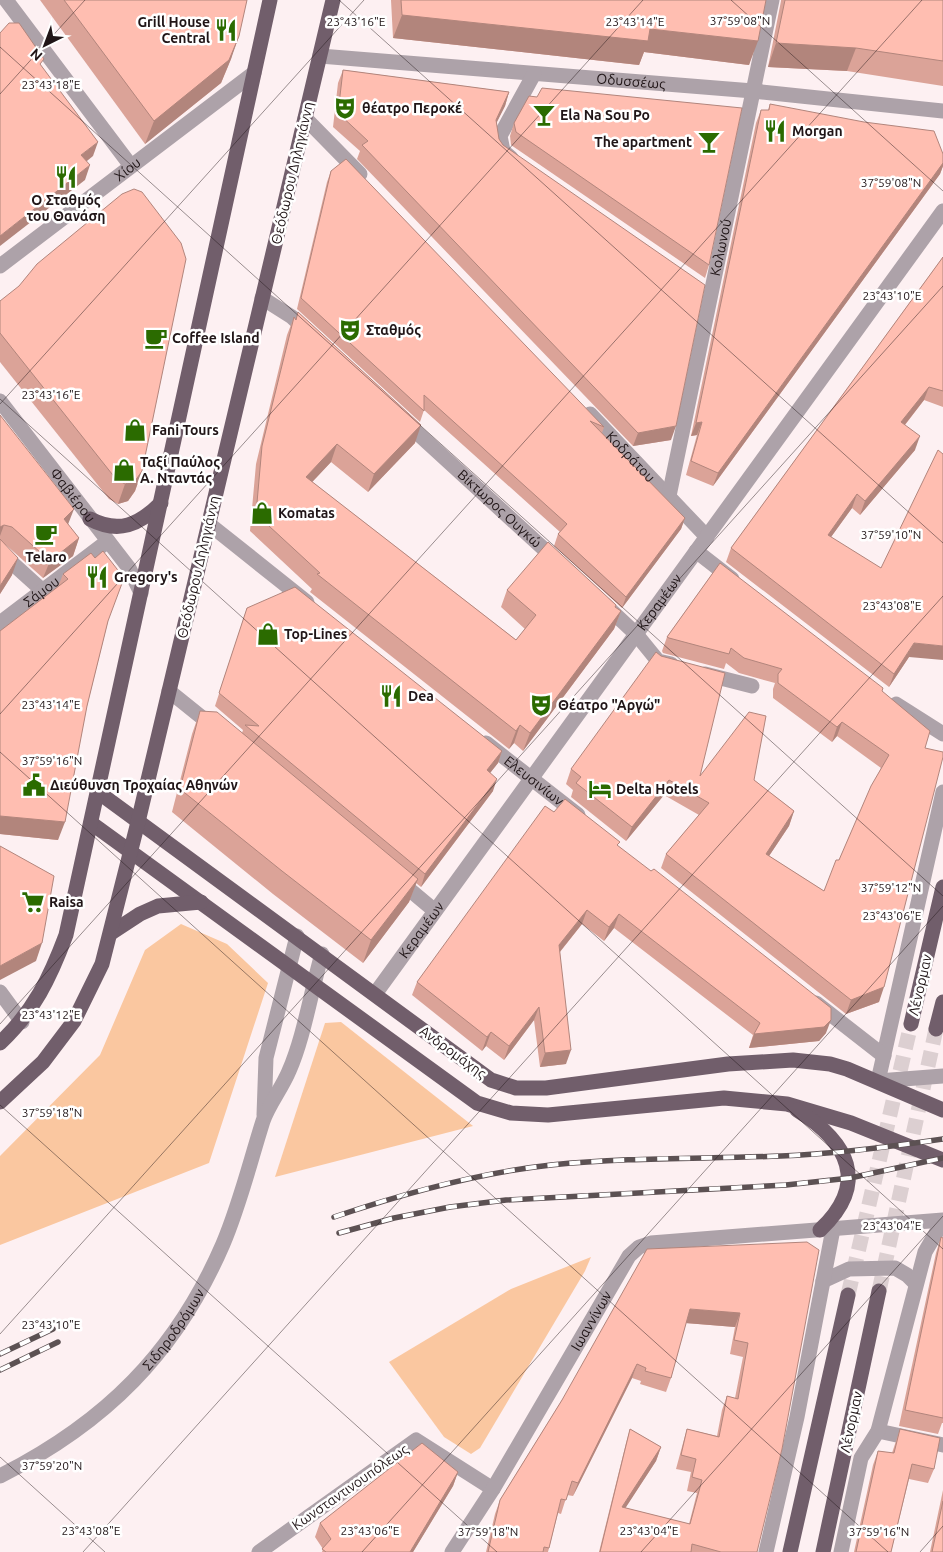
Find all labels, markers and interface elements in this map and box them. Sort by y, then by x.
place label: Grill House Central [137,14,210,46]
text: 37°59'08"N [710,14,770,27]
text: 23°43'16"E [327,15,386,28]
text: 23°43'14"E [606,15,665,28]
restaurant icon: Grill House Central [213,17,239,43]
north arrow [20,20,70,70]
text: N [27,45,46,64]
street label: Οδυσσέως [596,70,667,92]
text: 23°43'18"E [22,78,81,91]
theatre icon: θέατρο Περοκέ [332,95,358,121]
street label: Θεόδωρου Δηληγιάννη [268,100,316,246]
place label: θέατρο Περοκέ [362,100,462,116]
bar icon: Ela Na Sou Po [531,102,557,128]
place label: Ela Na Sou Po [560,107,650,123]
restaurant icon: Morgan [762,118,788,144]
place label: Morgan [792,123,843,139]
bar icon: The apartment [696,129,722,155]
place label: The apartment [594,134,692,150]
street label: Χίου [111,154,144,184]
restaurant icon: Ο Σταθμός του Θανάση [53,164,79,190]
text: 37°59'08"N [861,176,921,189]
place label: Ο Σταθμός του Θανάση [27,192,105,224]
street label: Κολωνού [707,217,734,277]
text: 23°43'10"E [863,289,922,302]
theatre icon: Σταθμός [337,317,363,343]
place label: Σταθμός [366,322,421,338]
cafe icon: Coffee Island [143,325,169,351]
place label: Coffee Island [172,330,260,346]
text: 23°43'16"E [22,388,81,401]
shop icon: Fani Tours [122,417,148,443]
place label: Fani Tours [152,422,219,438]
street label: Κοδράτου [603,428,658,485]
place label: Ταξί Παύλος Α. Νταντάς [140,454,220,486]
shop icon: Ταξί Παύλος Α. Νταντάς [111,457,137,483]
street label: Φαβιέρου [47,465,99,525]
street label: Βίκτωρος Ουγκώ [454,466,545,551]
street label: Θεόδωρου Δηληγιάννη [174,494,222,640]
shop icon: Komatas [249,500,275,526]
place label: Komatas [278,505,335,521]
cafe icon: Telaro [33,521,59,547]
text: 37°59'10"N [861,528,921,541]
place label: Telaro [25,549,67,565]
restaurant icon: Gregory's [84,564,110,590]
place label: Gregory's [114,569,178,585]
street label: Κεραμέων [633,571,685,634]
street label: Σάμου [20,573,62,610]
text: 23°43'08"E [863,599,922,612]
shop icon: Top-Lines [255,621,281,647]
place label: Top-Lines [284,626,348,642]
restaurant icon: Dea [378,683,404,709]
place label: Dea [408,688,434,704]
theatre icon: Θέατρο "Αργώ" [528,692,554,718]
place label: Θέατρο "Αργώ" [558,697,660,713]
text: 23°43'14"E [22,698,81,711]
street label: Ελευσινίων [501,752,567,809]
text: 37°59'16"N [22,754,82,767]
public building icon: Διεύθυνση Τροχαίας Αθηνών [21,772,47,798]
hotel icon: Delta Hotels [587,776,613,802]
place label: Διεύθυνση Τροχαίας Αθηνών [50,777,239,793]
place label: Delta Hotels [616,781,699,797]
text: 37°59'12"N [861,881,921,894]
supermarket icon: Raisa [20,889,46,915]
place label: Raisa [49,894,84,910]
street label: Κεραμέων [396,899,447,961]
text: 23°43'06"E [863,909,922,922]
street label: Λένορμαν [905,953,935,1017]
text: 23°43'12"E [22,1008,81,1021]
street label: Ανδρομάχης [417,1023,490,1082]
text: 37°59'18"N [22,1106,82,1119]
text: 23°43'04"E [863,1219,922,1232]
street label: Σιδηροδρόμων [139,1286,208,1373]
street label: Ιωαννίνων [568,1288,615,1353]
text: 23°43'10"E [22,1318,81,1331]
street label: Λένορμαν [837,1390,865,1454]
street label: Κωνσταντινουπόλεως [289,1440,412,1533]
text: 37°59'20"N [22,1459,82,1472]
text: 23°43'08"E [62,1524,121,1537]
text: 23°43'06"E [341,1524,400,1537]
text: 23°43'04"E [620,1524,679,1537]
text: 37°59'18"N [458,1525,518,1538]
text: 37°59'16"N [849,1525,909,1538]

